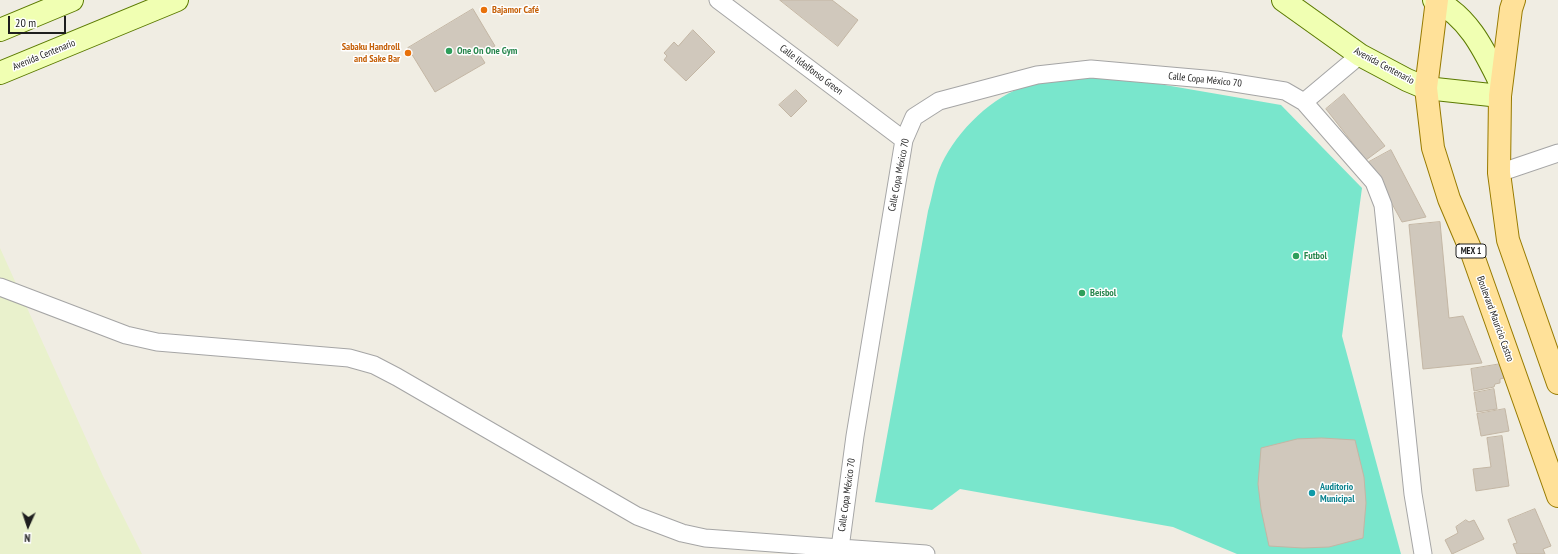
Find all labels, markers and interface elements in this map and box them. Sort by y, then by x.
place label: Bajamor Café [492,4,539,16]
marker: Bajamor Café [479,5,489,15]
scale bar [10,8,68,34]
text: 20 m [15,15,36,30]
street label: Avenida Centenario [11,37,77,73]
place label: Sabaku Handroll and Sake Bar [342,41,400,64]
street label: Calle Ildelfonso Green [777,42,845,98]
place label: One On One Gym [457,45,517,57]
street label: Avenida Centenario [1352,45,1416,87]
marker: One On One Gym [444,46,454,56]
marker: Sabaku Handroll and Sake Bar [403,48,413,58]
street label: Calle Copa México 70 [1168,70,1242,90]
street label: Calle Copa México 70 [886,138,912,212]
road number: MEX 1 [1456,244,1486,258]
place label: Futbol [1304,250,1327,262]
marker: Futbol [1291,251,1301,261]
street label: Boulevard Mauricio Castro [1474,275,1516,363]
place label: Beisbol [1090,287,1116,299]
marker: Beisbol [1077,288,1087,298]
street label: Calle Copa México 70 [836,458,858,532]
place label: Auditorio Municipal [1320,481,1355,504]
marker: Auditorio Municipal [1307,488,1317,498]
north arrow [8,506,48,546]
text: N [24,531,31,545]

